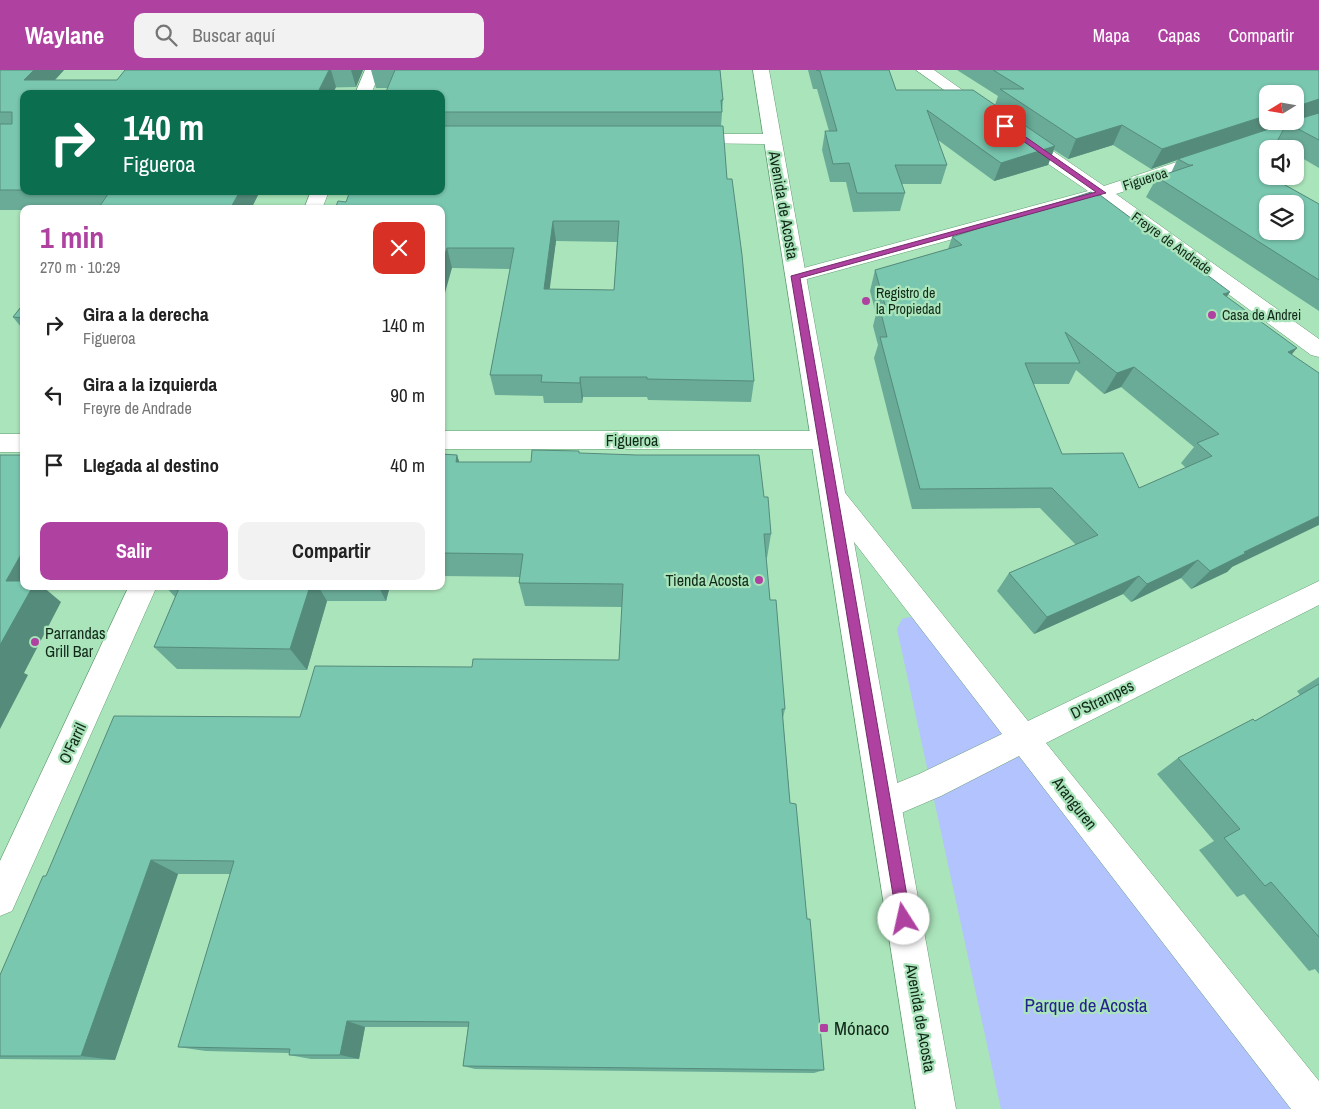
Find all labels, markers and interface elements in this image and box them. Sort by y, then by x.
search box [134,13,484,58]
text: Waylane [25,19,104,51]
icon: search [152,21,180,49]
text: Buscar aquí [192,22,275,48]
text: Mapa [1093,23,1130,48]
text: Capas [1158,23,1200,48]
text: Compartir [1228,23,1294,48]
north arrow [1259,85,1304,130]
map controls [1259,85,1304,240]
text: 140 m [123,104,204,151]
pin [984,105,1026,147]
icon: right [40,110,105,175]
icon: arrive [991,112,1019,140]
button: sound [1259,140,1304,185]
street label: Avenida de Acosta [764,148,804,261]
text: Figueroa [123,149,195,179]
street label: Figueroa [1120,163,1170,195]
button: layers [1259,195,1304,240]
street label: Freyre de Andrade [1128,208,1216,278]
text: 1 min [40,217,104,257]
button: close [373,222,425,274]
text: 270 m · 10:29 [40,256,120,278]
place label: Registro de la Propiedad [876,284,941,318]
marker: Registro de la Propiedad [860,295,872,307]
text: Gira a la derecha [83,301,209,327]
place label: Casa de Andrei [1222,306,1301,324]
marker: Casa de Andrei [1206,309,1218,321]
icon: right [40,311,68,339]
text: 140 m [382,312,425,338]
text: Figueroa [83,327,136,349]
text: Gira a la izquierda [83,371,217,397]
icon: left [40,381,68,409]
text: 90 m [390,382,425,408]
text: Freyre de Andrade [83,397,192,419]
street label: Figueroa [606,429,659,451]
icon: arrive [40,451,68,479]
text: Llegada al destino [83,452,219,478]
text: 40 m [390,452,425,478]
button: Salir [40,522,228,580]
button: Compartir [238,522,425,580]
place label: Tienda Acosta [665,569,750,591]
marker: Tienda Acosta [753,574,765,586]
place label: Parrandas Grill Bar [45,622,106,662]
marker: Parrandas Grill Bar [29,636,41,648]
street label: D'Strampes [1067,674,1137,724]
street label: O'Farril [53,719,91,767]
street label: Aranguren [1047,771,1103,834]
position arrow [877,892,929,944]
street label: Avenida de Acosta [901,961,941,1074]
park label: Parque de Acosta [1024,992,1148,1018]
place label: Mónaco [834,1015,889,1041]
marker: Mónaco [818,1022,830,1034]

